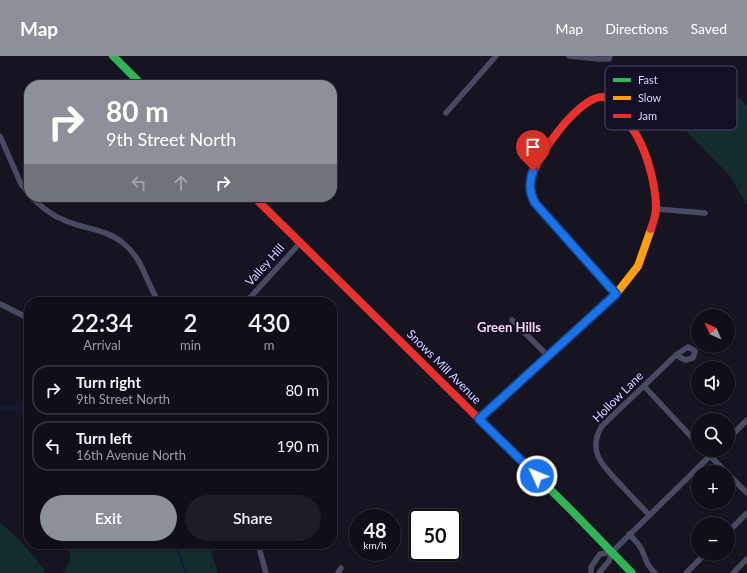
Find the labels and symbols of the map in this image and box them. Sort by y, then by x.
legend [605,66,737,130]
text: Fast [638,73,658,86]
text: Slow [638,91,662,104]
text: Jam [638,109,657,122]
pin [516,130,550,171]
street label: Valley Hill [242,240,287,289]
north arrow [691,309,735,353]
district label: Green Hills [477,319,541,335]
street label: Snows Mill Avenue [404,326,485,407]
street label: Hollow Lane [589,368,646,425]
position arrow [516,455,558,497]
speed limit sign: 50 [409,509,461,561]

